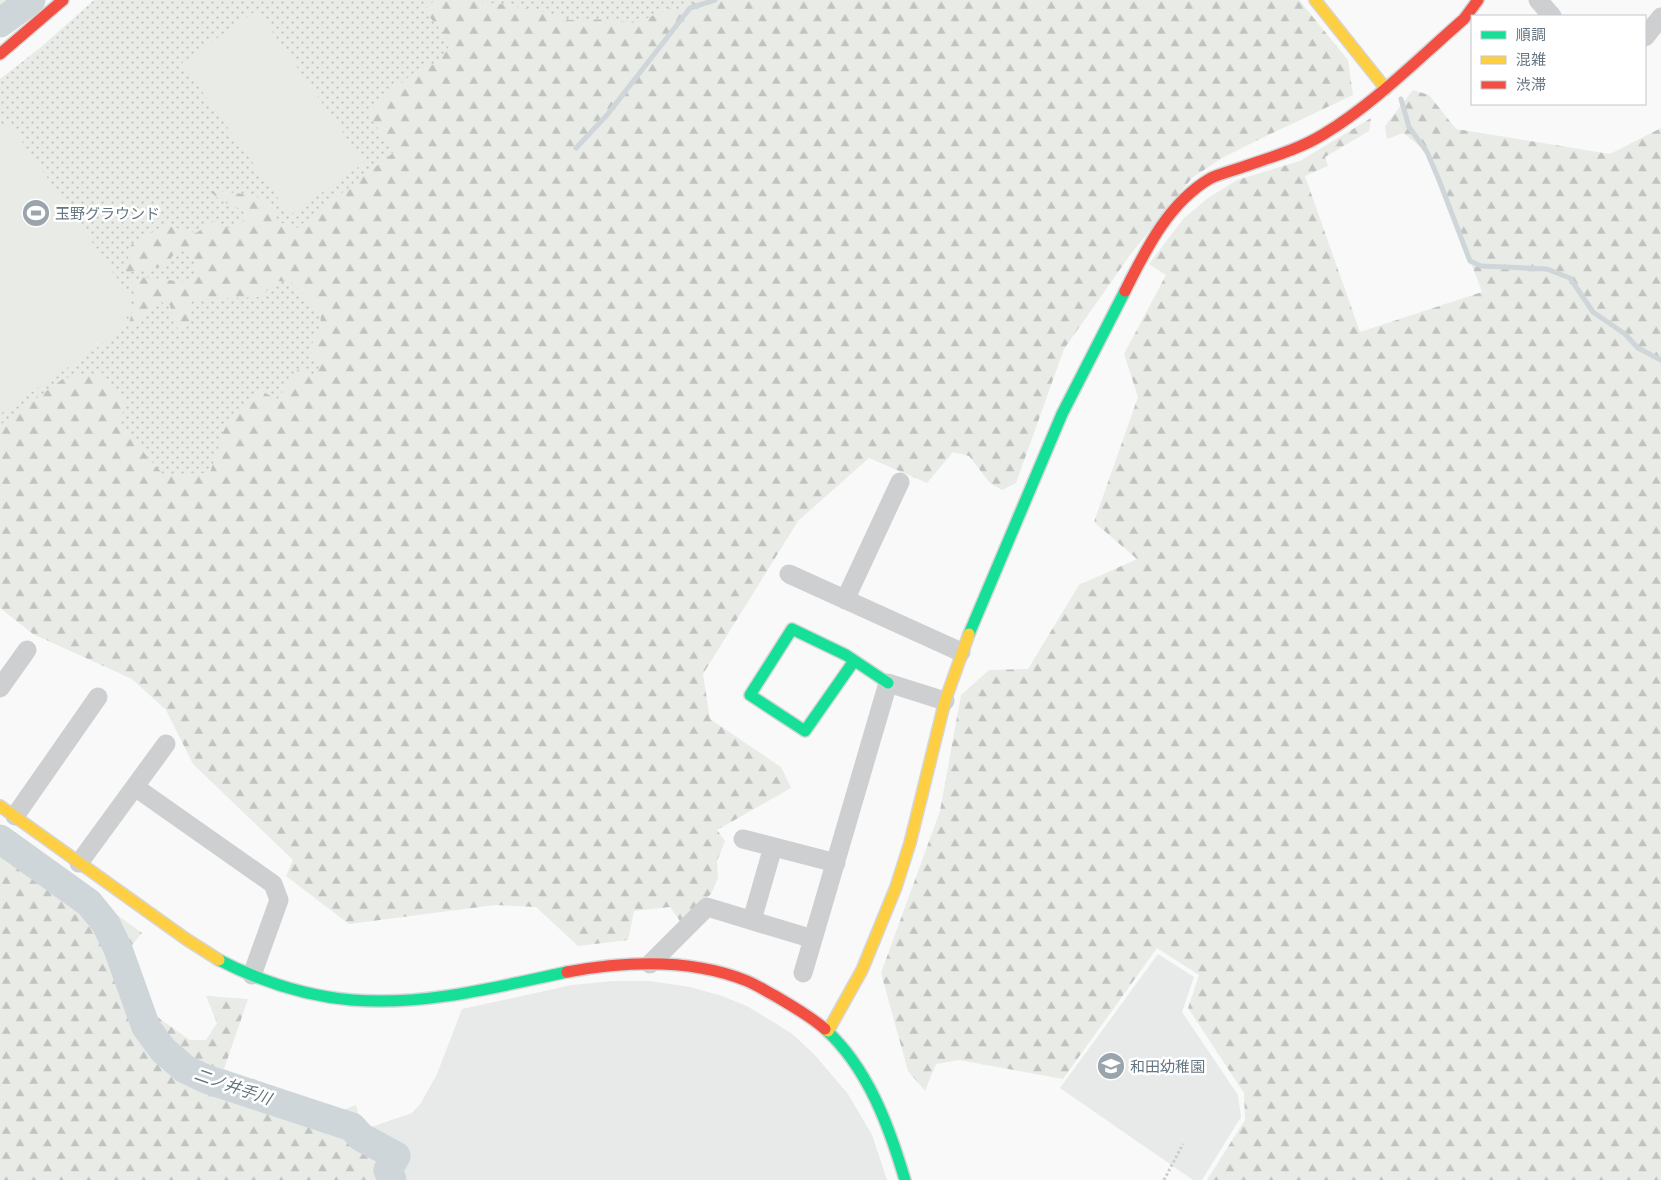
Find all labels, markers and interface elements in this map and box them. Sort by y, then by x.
legend [1471,15,1646,105]
text: 順調 [1516,25,1546,44]
text: 混雑 [1516,50,1546,69]
text: 渋滞 [1516,75,1546,94]
sports icon: 玉野グラウンド [21,198,51,228]
place label: 玉野グラウンド [55,204,160,223]
school or university icon: 和田幼稚園 [1096,1051,1126,1081]
place label: 和田幼稚園 [1130,1057,1205,1076]
water label: 二ノ井手川 [192,1064,276,1109]

